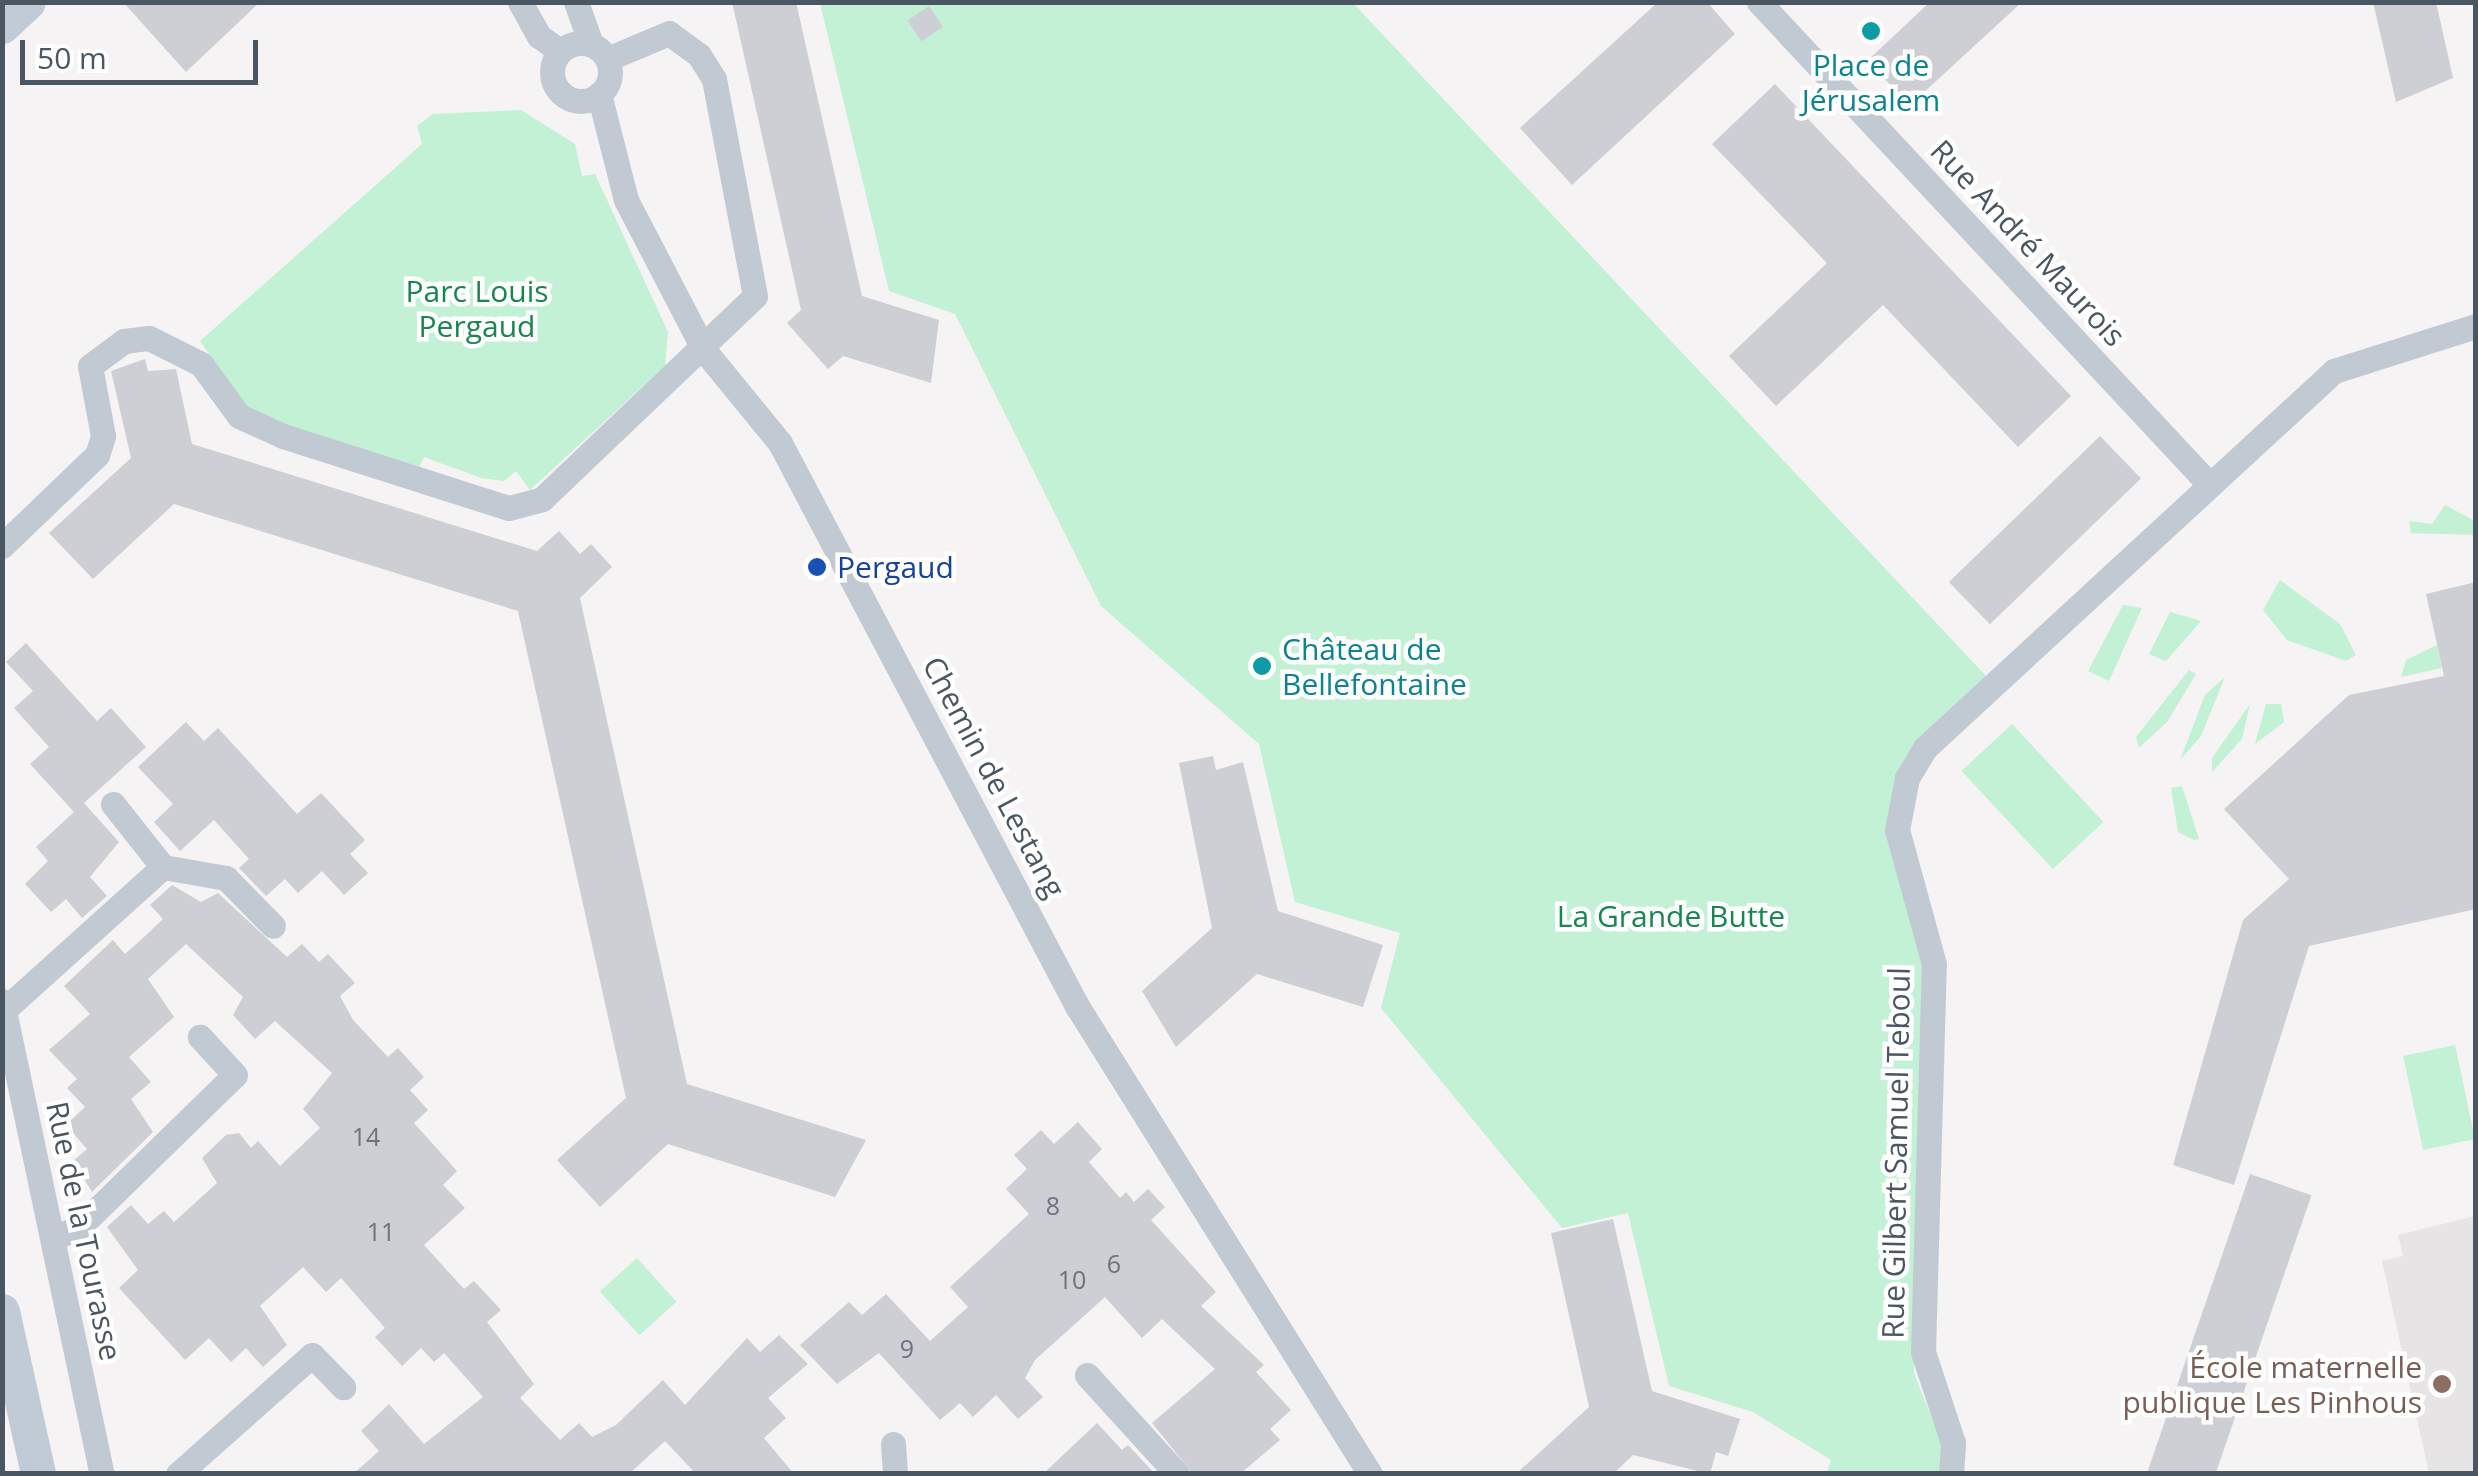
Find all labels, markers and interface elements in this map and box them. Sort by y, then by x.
scale bar [25,20,262,82]
marker: Place de Jérusalem [1860,20,1882,42]
text: 50 m [37,37,107,78]
place label: Place de Jérusalem [1802,47,1940,118]
street label: Rue André Maurois [1923,133,2133,353]
park label: Parc Louis Pergaud [405,273,549,344]
place label: Pergaud [837,549,954,585]
marker: Pergaud [806,556,828,578]
place label: Château de Bellefontaine [1282,631,1467,702]
street label: Chemin de Lestang [915,650,1073,904]
marker: Château de Bellefontaine [1251,655,1273,677]
park label: La Grande Butte [1557,898,1785,934]
street label: Rue Gilbert Samuel Teboul [1875,967,1917,1339]
street label: Rue de la Tourasse [39,1098,129,1364]
house number: 14 [352,1121,380,1151]
house number: 8 [1046,1190,1060,1220]
house number: 11 [367,1216,395,1246]
house number: 6 [1107,1248,1121,1278]
house number: 10 [1058,1264,1086,1294]
house number: 9 [900,1333,914,1363]
place label: École maternelle publique Les Pinhous [2123,1349,2422,1420]
marker: École maternelle publique Les Pinhous [2431,1373,2453,1395]

